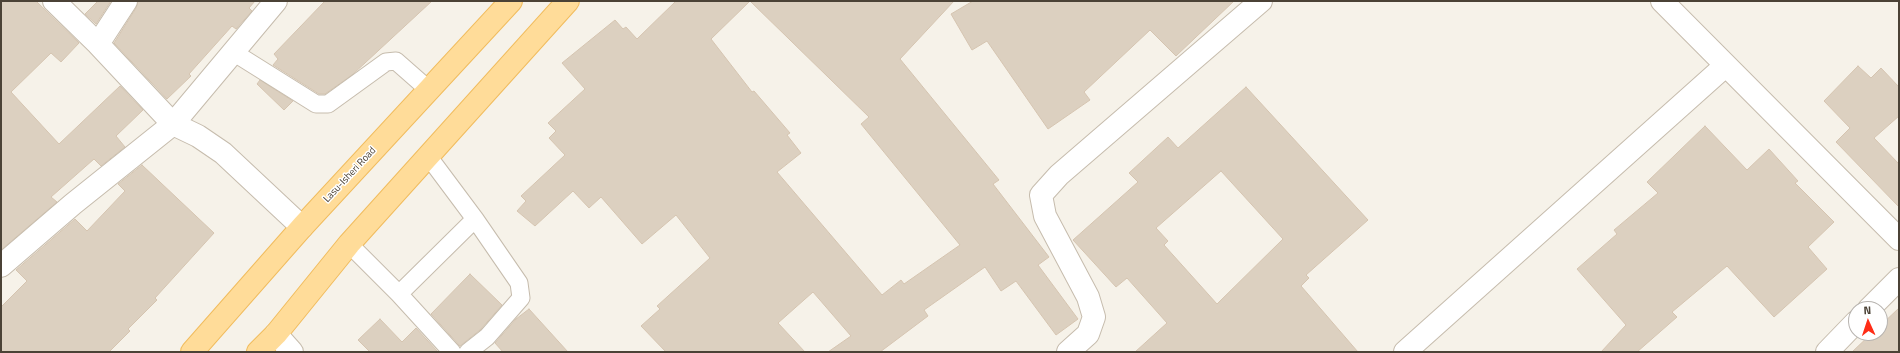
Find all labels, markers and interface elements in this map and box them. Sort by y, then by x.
street label: Lasu-Isheri Road [321,145,379,205]
north arrow [1848,301,1888,341]
text: N [1863,302,1872,318]

